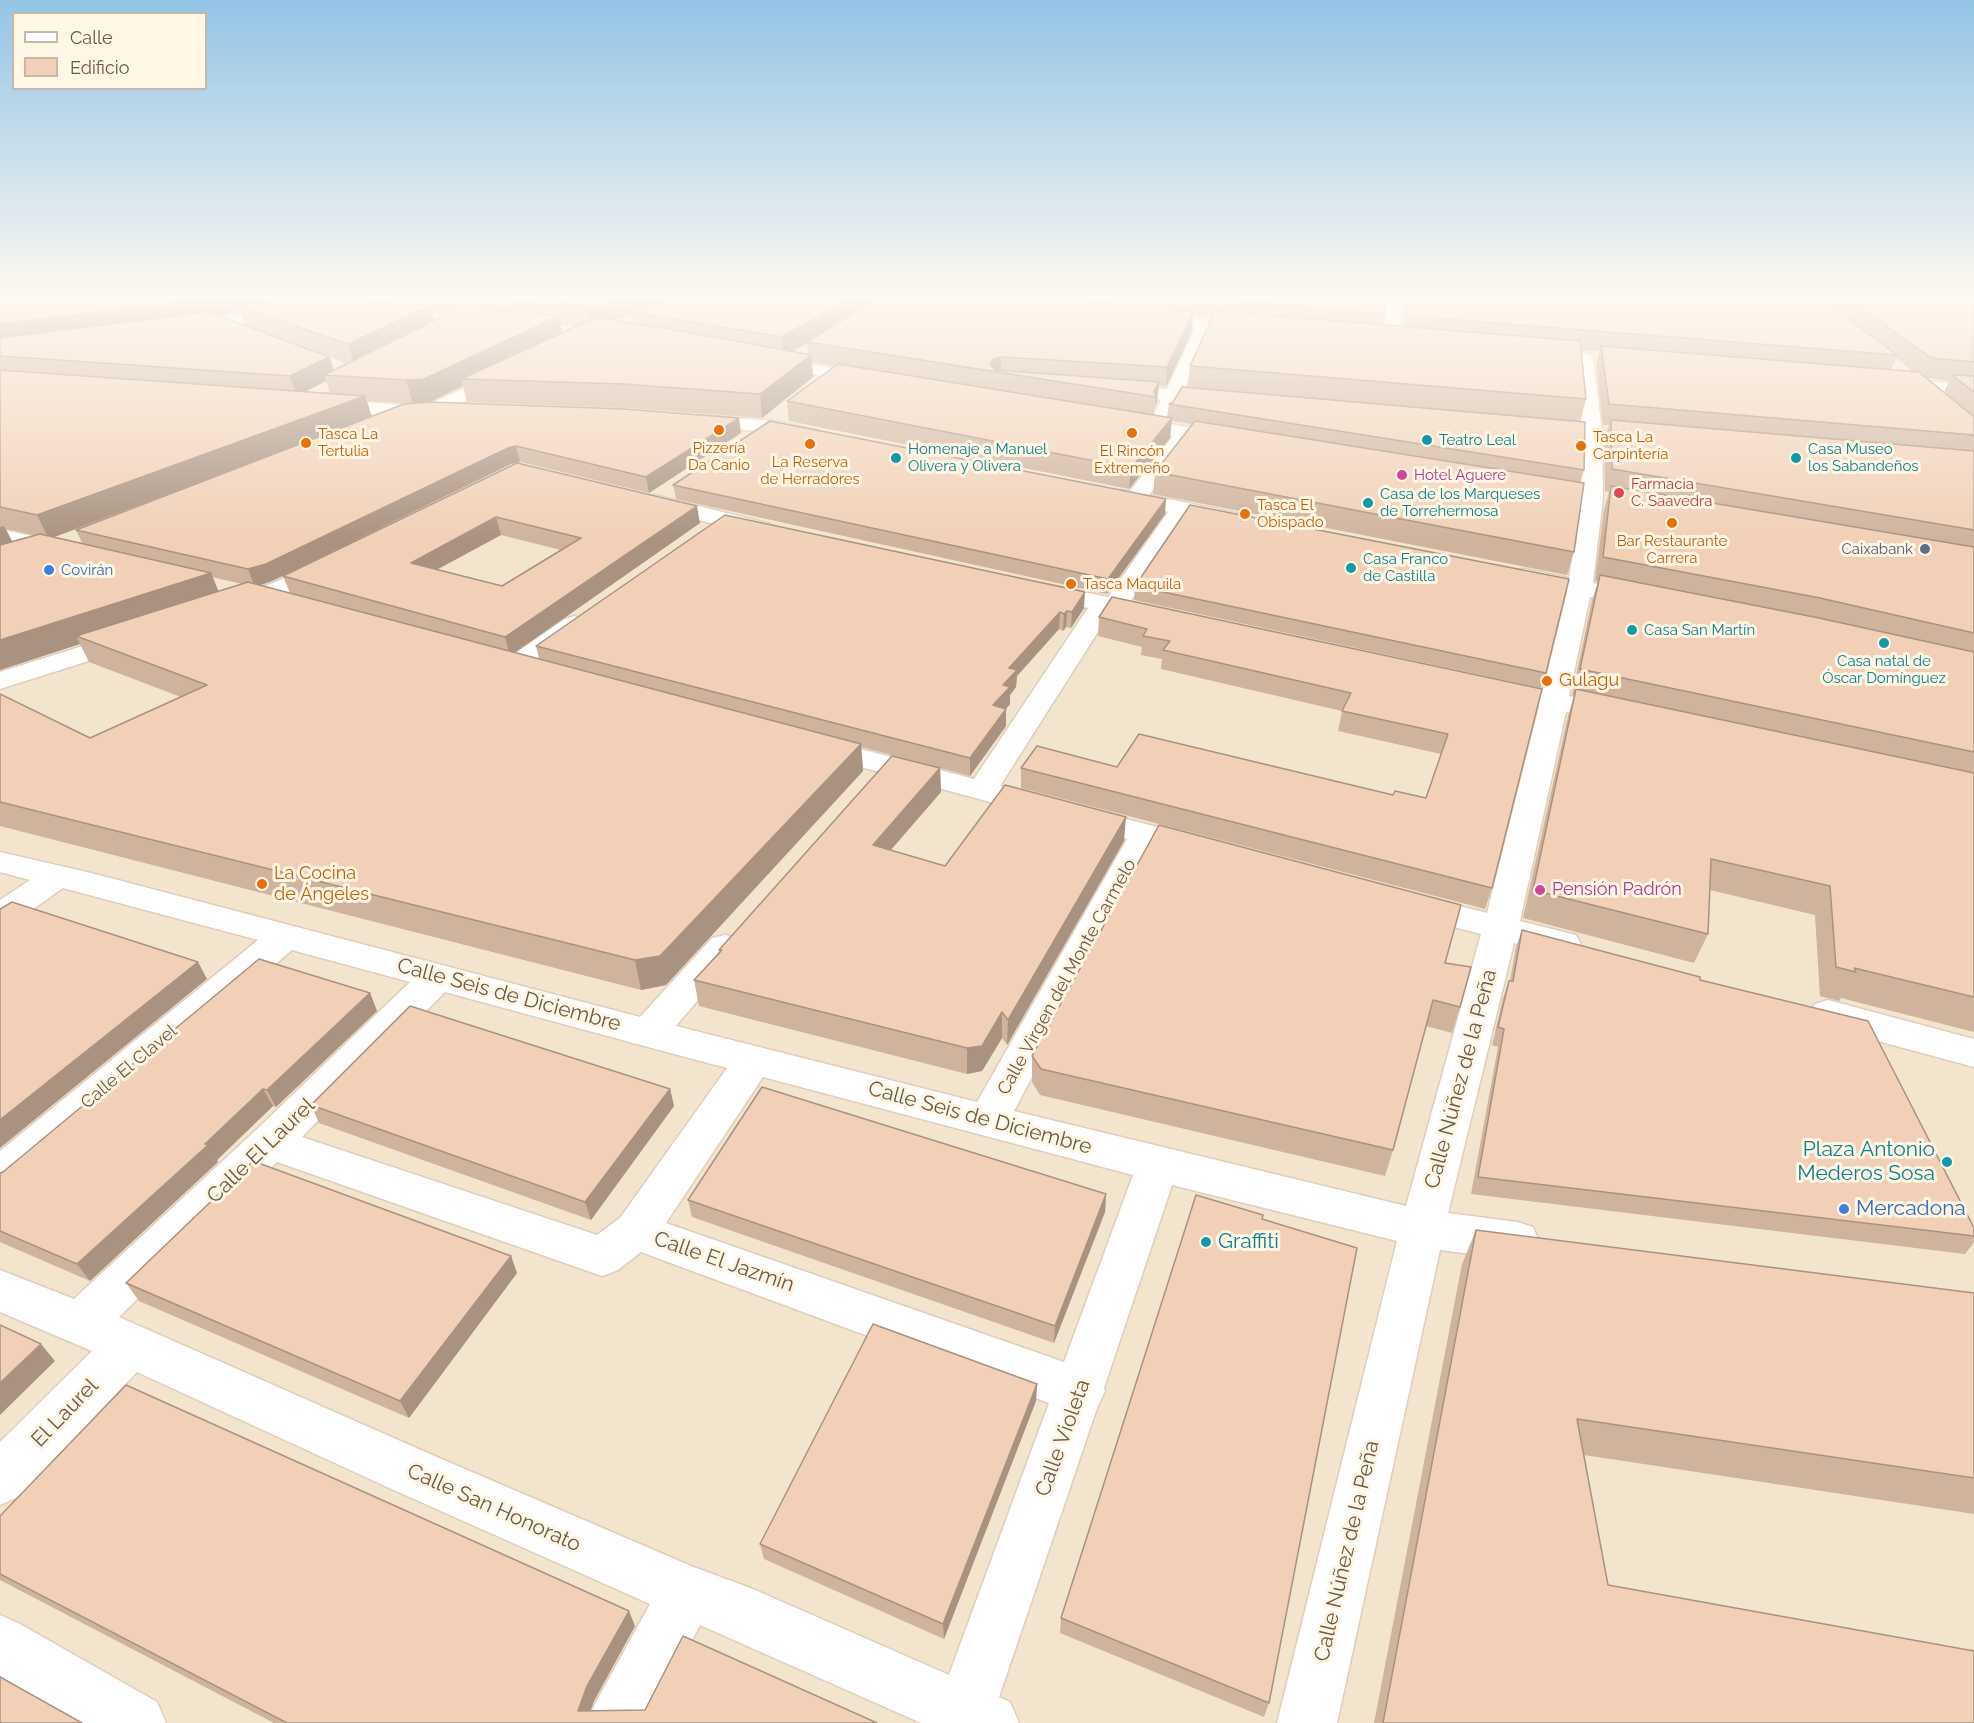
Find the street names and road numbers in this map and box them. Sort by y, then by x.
street label: Calle Virgen del Monte Carmelo [993,855,1141,1099]
street label: Calle Seis de Diciembre [394,953,624,1037]
street label: Calle Núñez de la Peña [1420,967,1502,1191]
street label: Calle El Clavel [76,1020,182,1114]
street label: Calle Seis de Diciembre [865,1076,1095,1160]
street label: Calle El Laurel [202,1093,320,1209]
street label: Calle El Jazmín [651,1226,797,1298]
street label: El Laurel [26,1374,104,1452]
street label: Calle Violeta [1030,1376,1096,1500]
street label: Calle Núñez de la Peña [1309,1438,1385,1664]
street label: Calle San Honorato [403,1458,585,1558]

